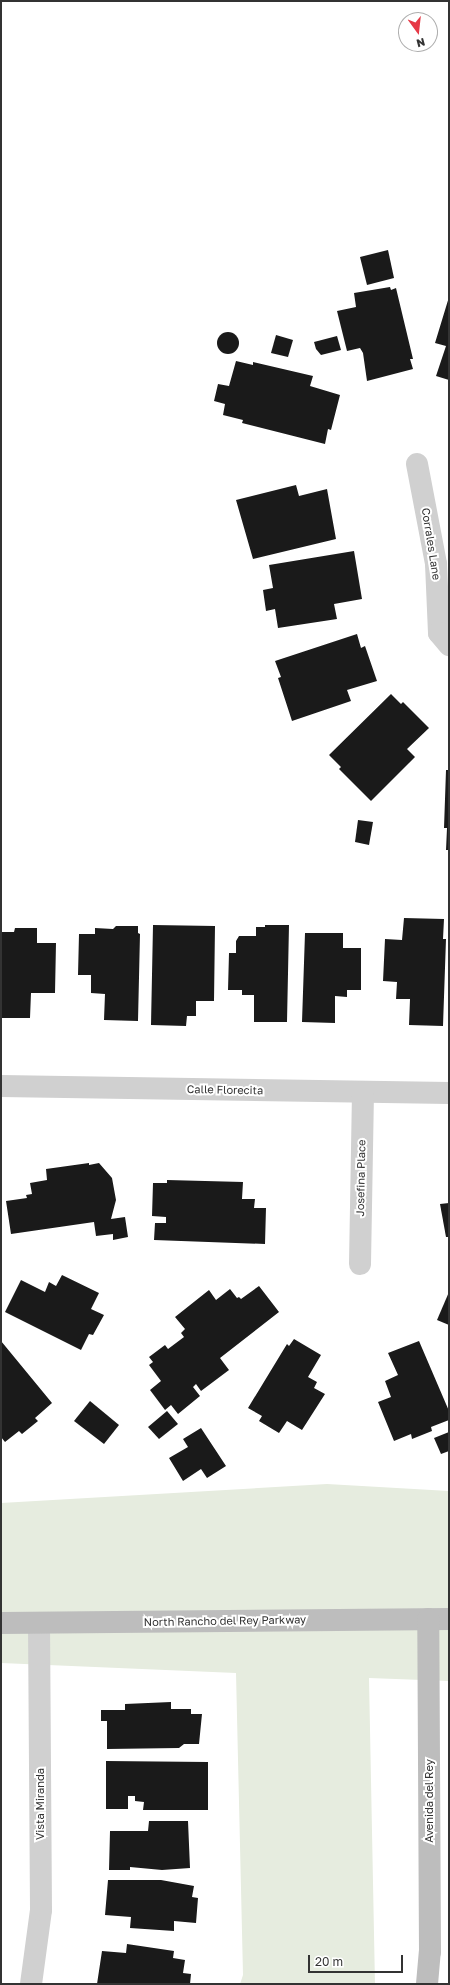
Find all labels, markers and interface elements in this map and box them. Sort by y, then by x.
north arrow [398,12,438,52]
text: N [415,36,427,50]
street label: Corrales Lane [419,507,443,581]
street label: Calle Florecita [187,1083,263,1097]
street label: Josefina Place [354,1139,368,1217]
street label: North Rancho del Rey Parkway [144,1613,306,1629]
street label: Avenida del Rey [422,1759,436,1843]
street label: Vista Miranda [33,1768,47,1840]
scale bar [310,1947,405,1973]
text: 20 m [315,1954,343,1969]

